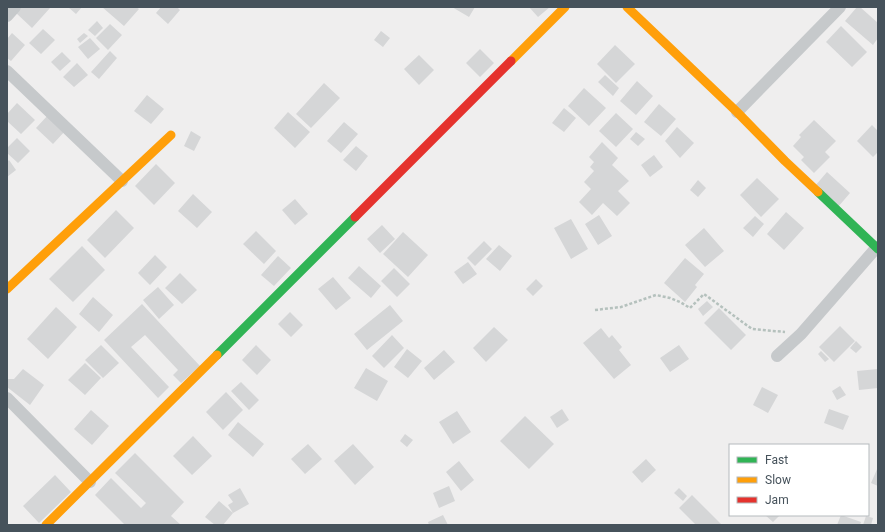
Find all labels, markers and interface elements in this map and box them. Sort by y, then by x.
legend [729,444,869,516]
text: Fast [765,453,788,467]
text: Slow [765,473,791,487]
text: Jam [765,493,789,507]

